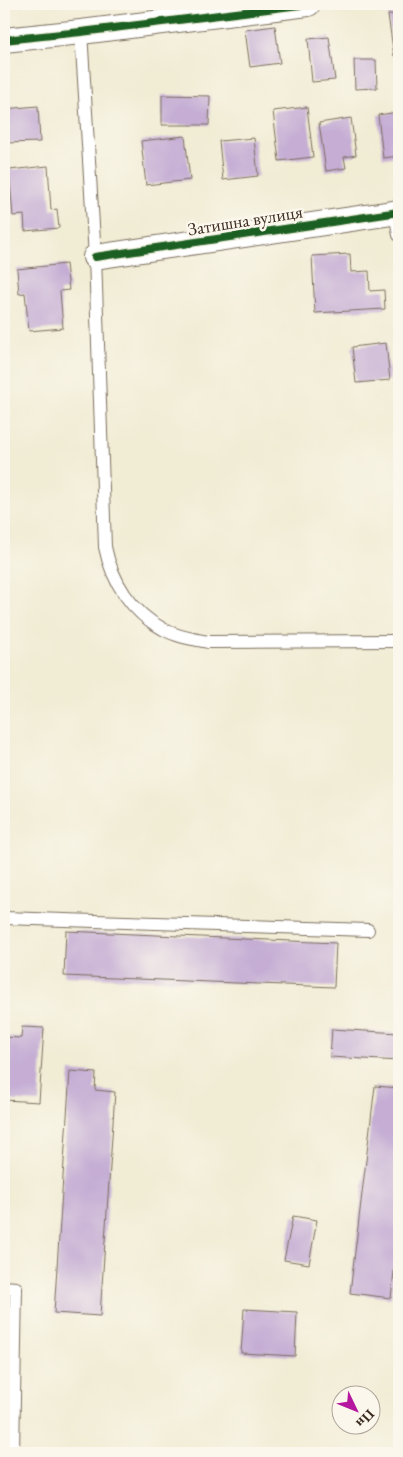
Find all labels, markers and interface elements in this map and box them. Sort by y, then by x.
street label: Затишна вулиця [186,200,304,240]
north arrow [330,1384,380,1434]
text: Пн [352,1406,379,1432]

